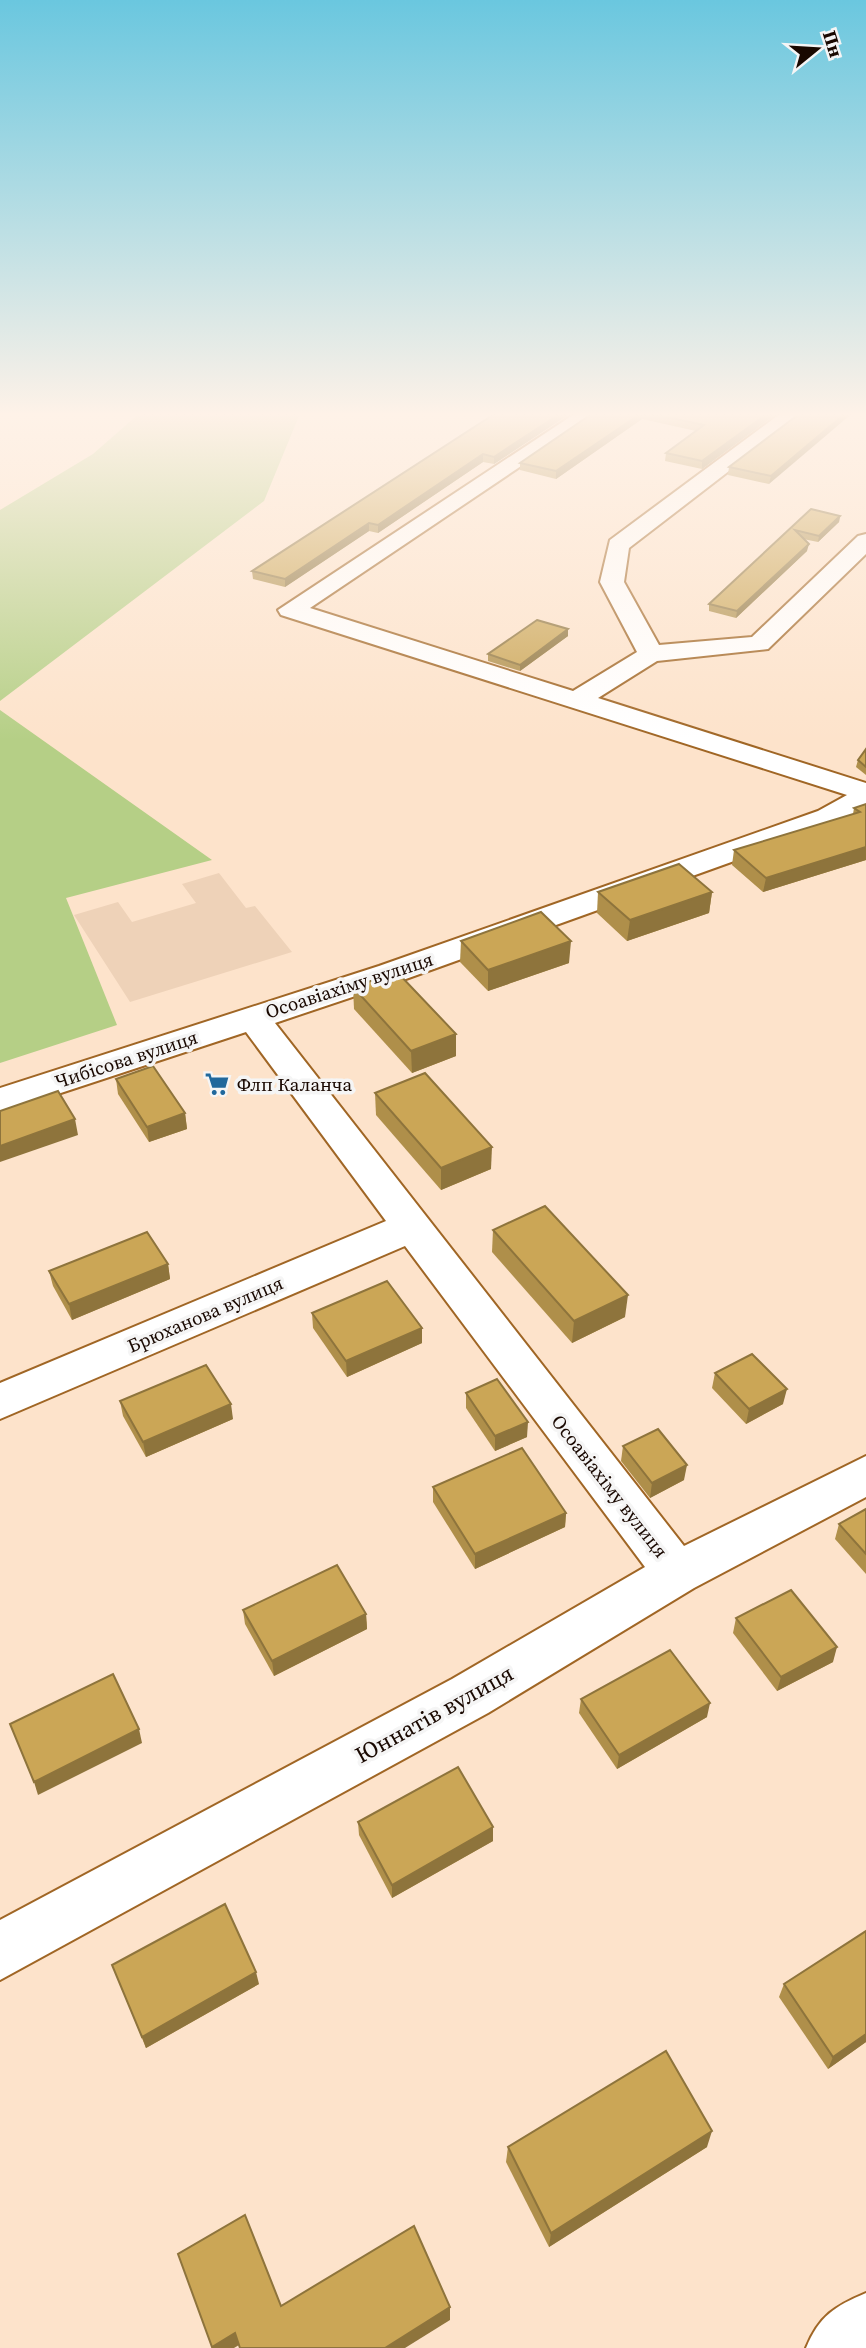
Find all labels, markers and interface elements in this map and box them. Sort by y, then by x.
north arrow [782,14,852,84]
text: Пн [817,27,850,60]
street label: Осоавіахіму вулиця [262,946,436,1024]
street label: Чибісова вулиця [51,1024,201,1094]
supermarket icon: Флп Каланча [203,1070,231,1098]
place label: Флп Каланча [237,1071,353,1097]
street label: Брюханова вулиця [123,1269,287,1359]
street label: Осоавіахіму вулиця [546,1409,674,1563]
street label: Юннатів вулиця [349,1657,519,1771]

